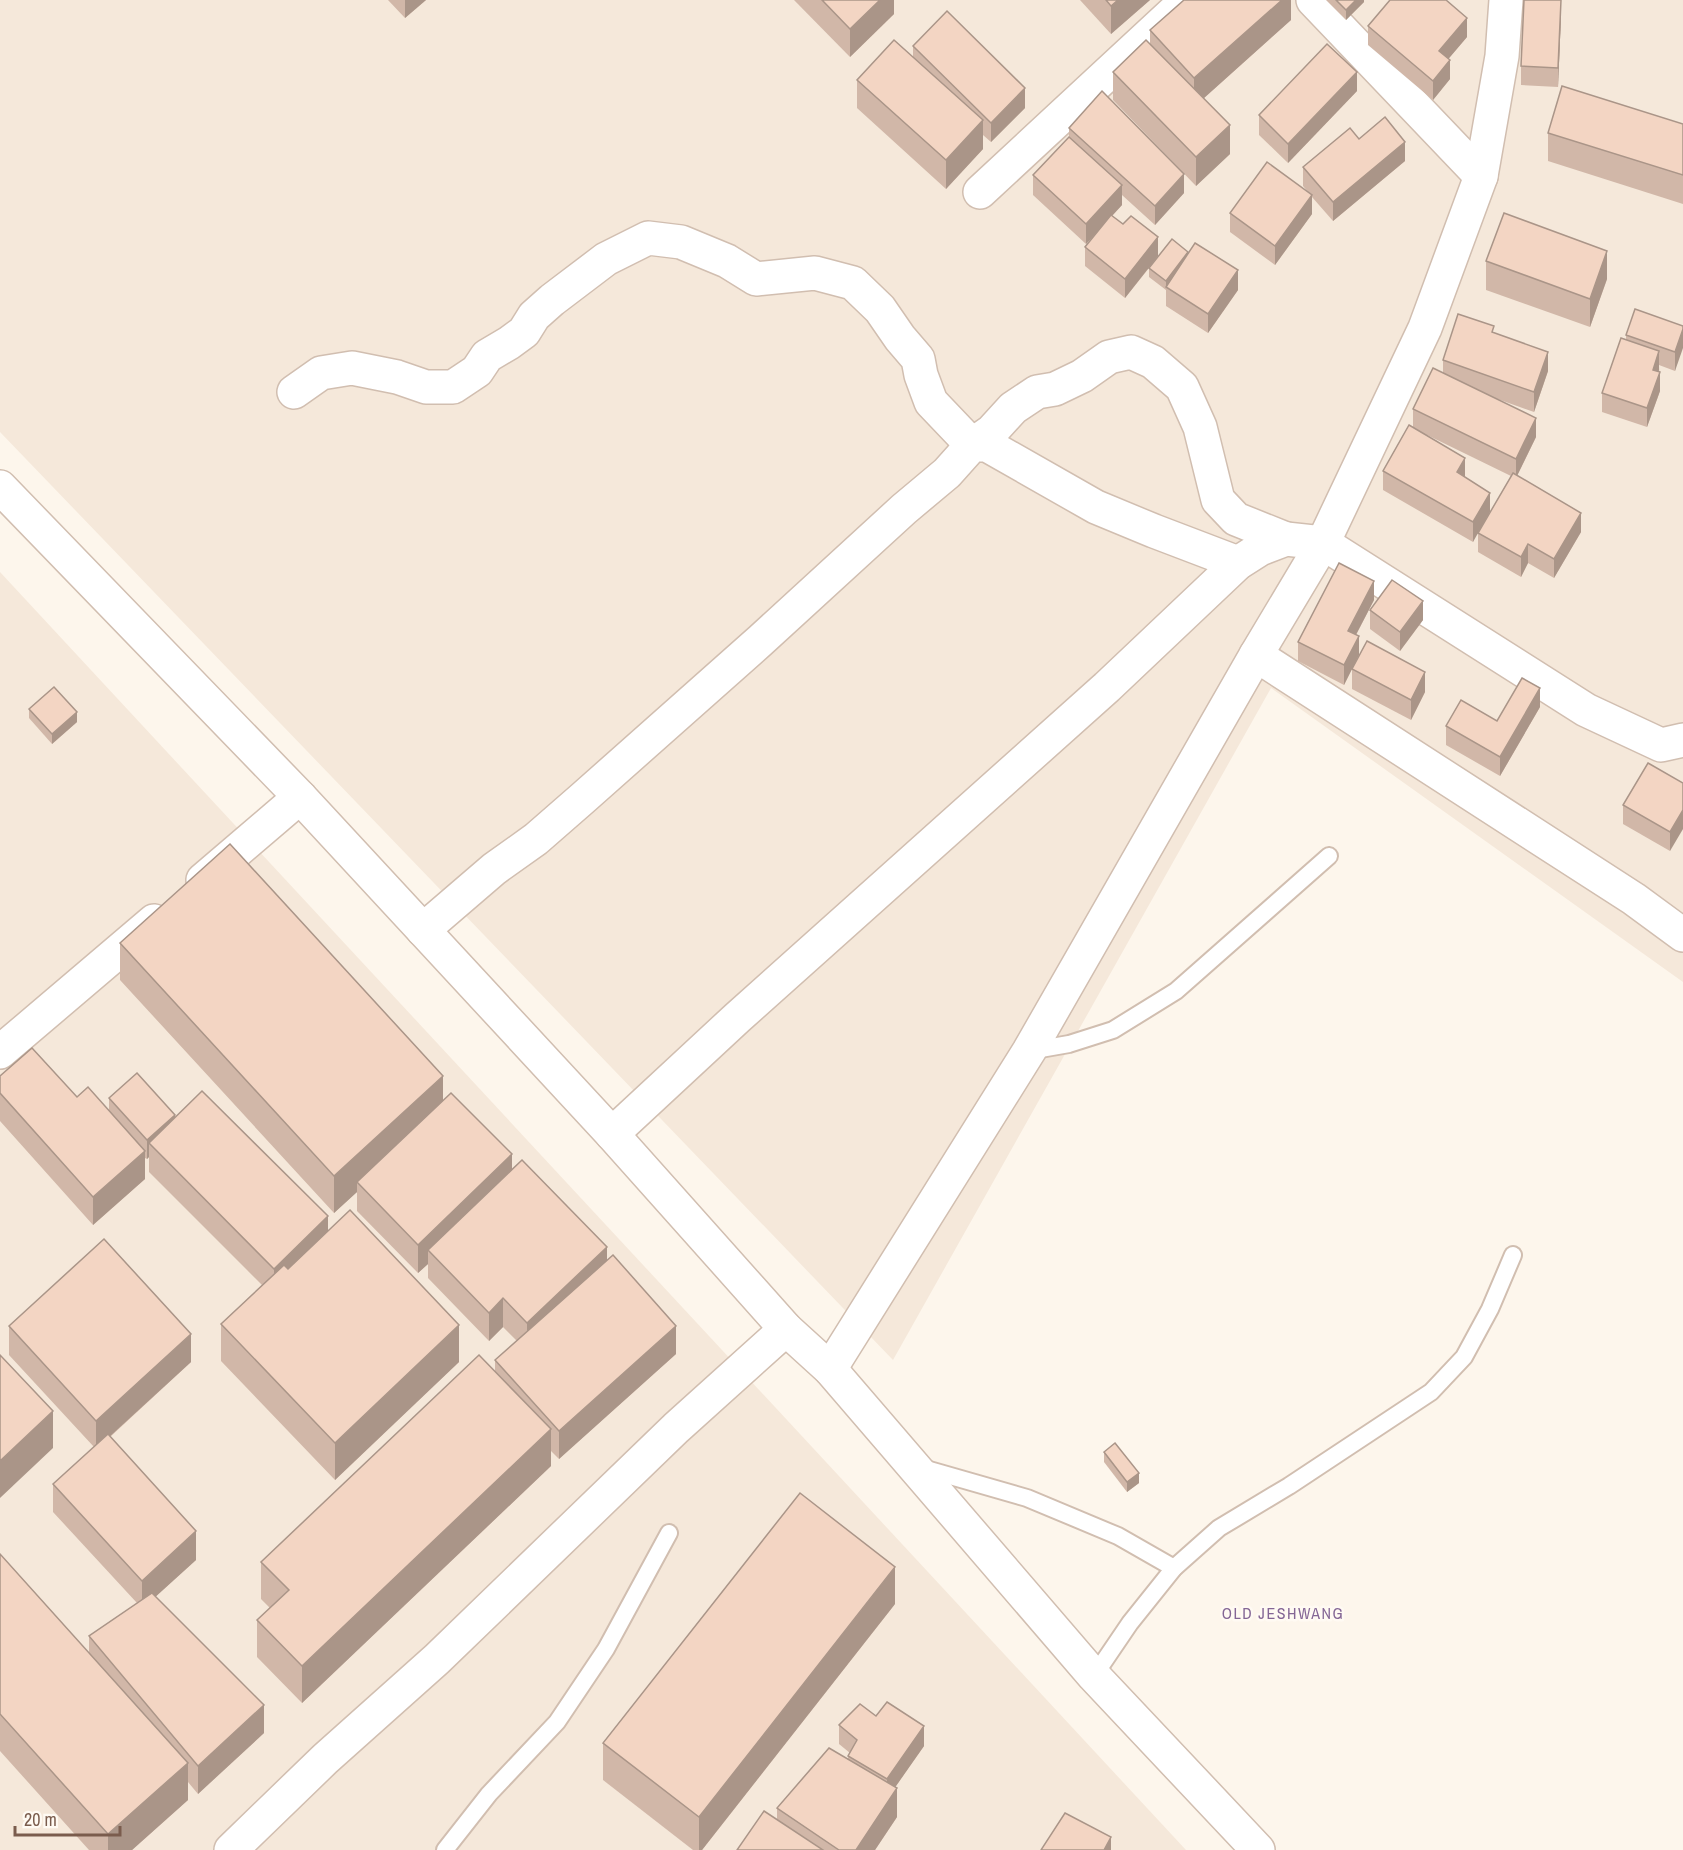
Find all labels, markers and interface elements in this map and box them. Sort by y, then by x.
district label: OLD JESHWANG [1222,1602,1344,1624]
scale bar [15,1799,120,1837]
text: 20 m [24,1807,57,1832]

